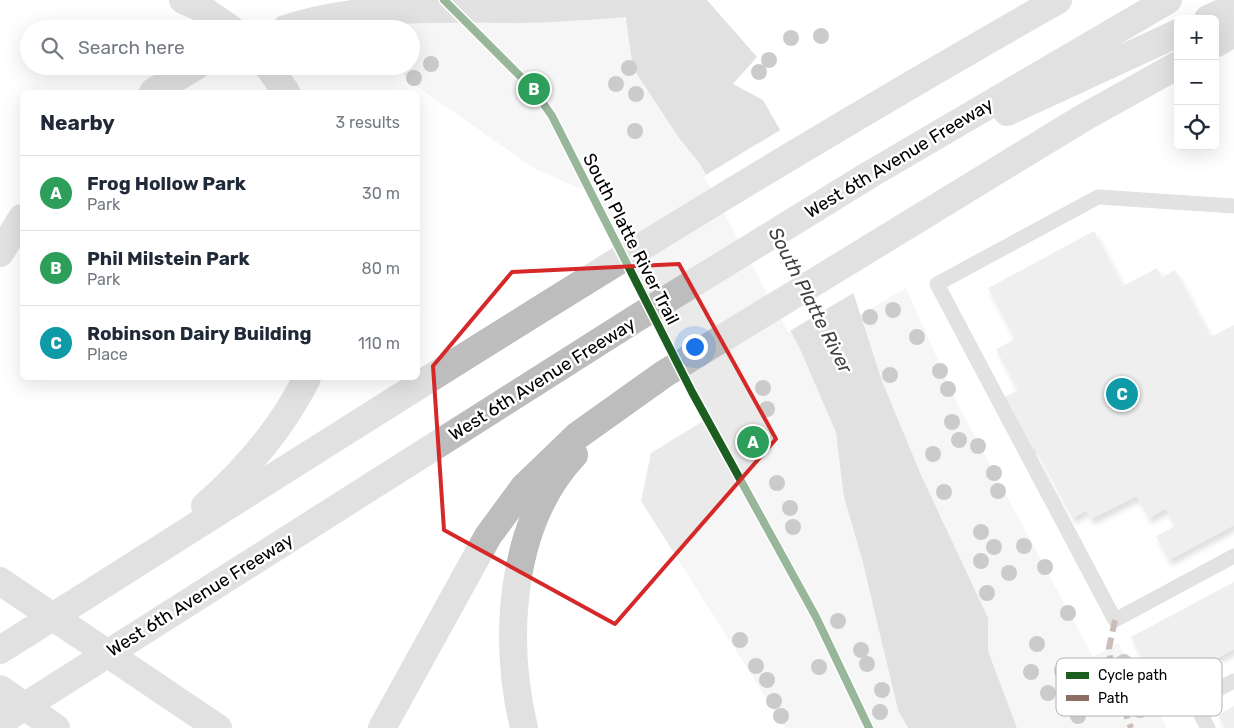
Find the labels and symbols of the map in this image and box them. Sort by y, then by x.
pin: B [518,70,550,108]
street label: West 6th Avenue Freeway [801,93,997,223]
street label: South Platte River Trail [578,149,684,329]
water label: South Platte River [764,223,858,378]
street label: West 6th Avenue Freeway [445,313,639,445]
your location [682,334,708,360]
pin: C [1106,375,1138,413]
pin: A [737,423,769,461]
street label: West 6th Avenue Freeway [103,529,297,661]
legend [1056,658,1222,716]
text: Cycle path [1098,667,1167,684]
text: Path [1098,690,1129,707]

